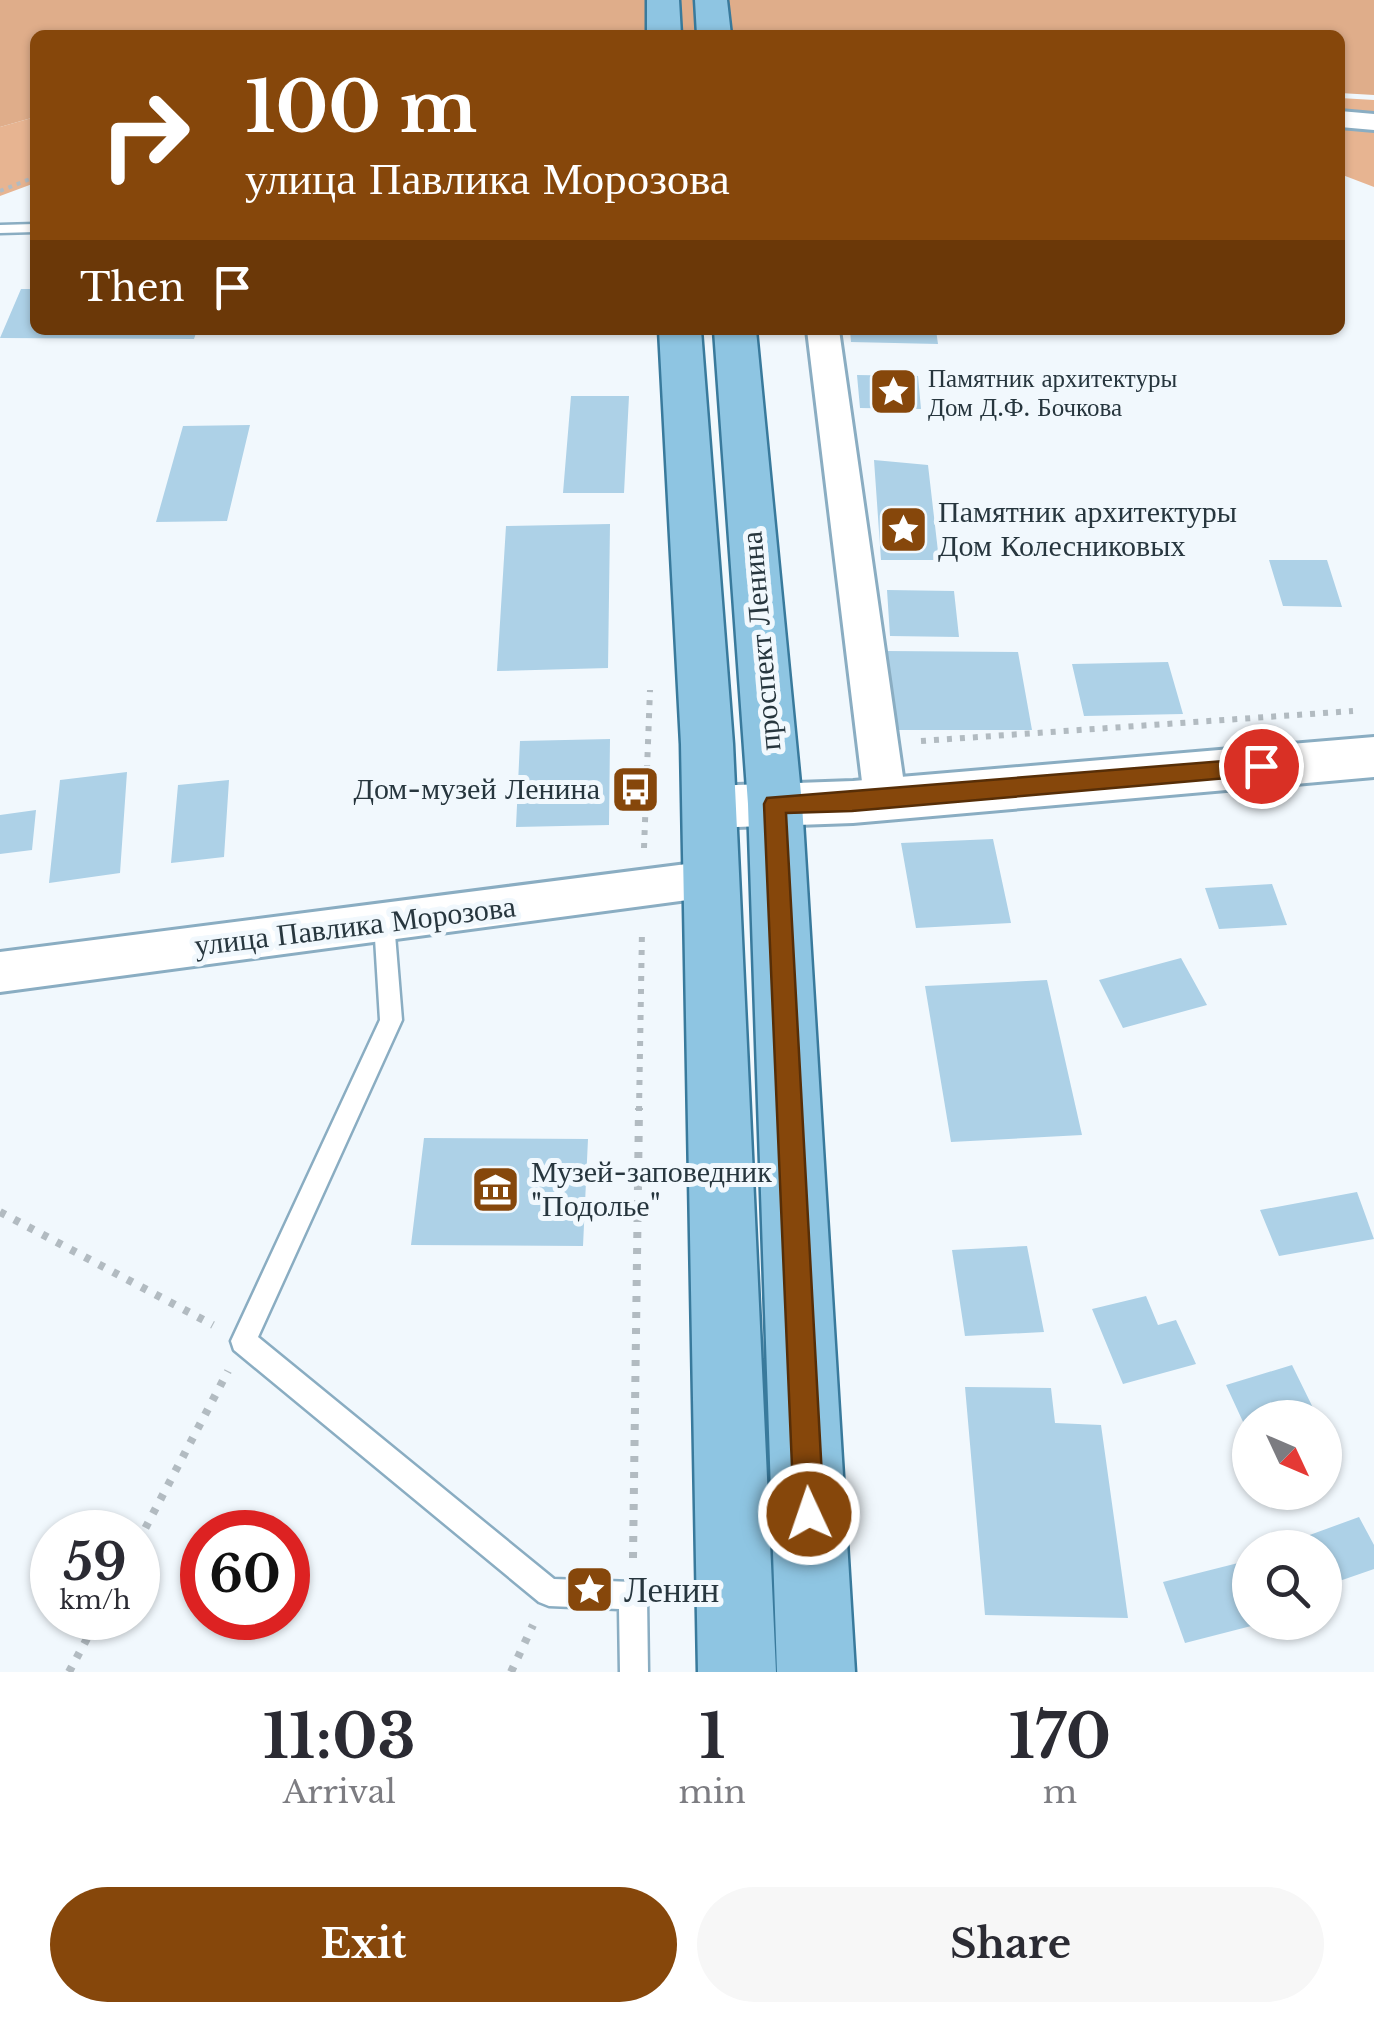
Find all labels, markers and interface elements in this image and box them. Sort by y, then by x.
text: 100 m [245,64,477,151]
icon: right [80,70,210,200]
text: улица Павлика Морозова [245,150,730,206]
icon: arrive [205,260,260,315]
text: Then [80,264,185,311]
place label: Памятник архитектуры Дом Д.Ф. Бочкова [928,363,1177,423]
place icon: Памятник архитектуры Дом Д.Ф. Бочкова [867,366,919,418]
place label: Памятник архитектуры Дом Колесниковых [938,493,1237,564]
place icon: Памятник архитектуры Дом Колесниковых [877,503,929,555]
street label: проспект Ленина [732,530,789,752]
pin [1219,724,1304,809]
icon: arrive [1234,739,1289,794]
bus stop icon: Дом-музей Ленина [609,763,661,815]
place label: Дом-музей Ленина [353,770,600,807]
street label: улица Павлика Морозова [192,887,518,964]
place label: Музей-заповедник "Подолье" [531,1153,772,1224]
museum icon: Музей-заповедник "Подолье" [470,1163,522,1215]
north arrow [1232,1400,1342,1510]
map controls [1232,1400,1342,1640]
position arrow [757,1462,861,1566]
speed limit sign: 60 [180,1510,310,1640]
button: search [1232,1530,1342,1640]
text: 59 [63,1531,127,1594]
place icon: Ленин [563,1564,615,1616]
place label: Ленин [624,1568,719,1611]
text: km/h [60,1585,130,1616]
text: 11:03 [263,1700,416,1774]
text: 1 [699,1700,725,1774]
text: 170 [1009,1700,1111,1774]
text: Arrival [283,1772,396,1812]
text: min [679,1772,746,1812]
text: m [1043,1772,1077,1812]
button: Exit [50,1887,677,2002]
button: Share [697,1887,1324,2002]

